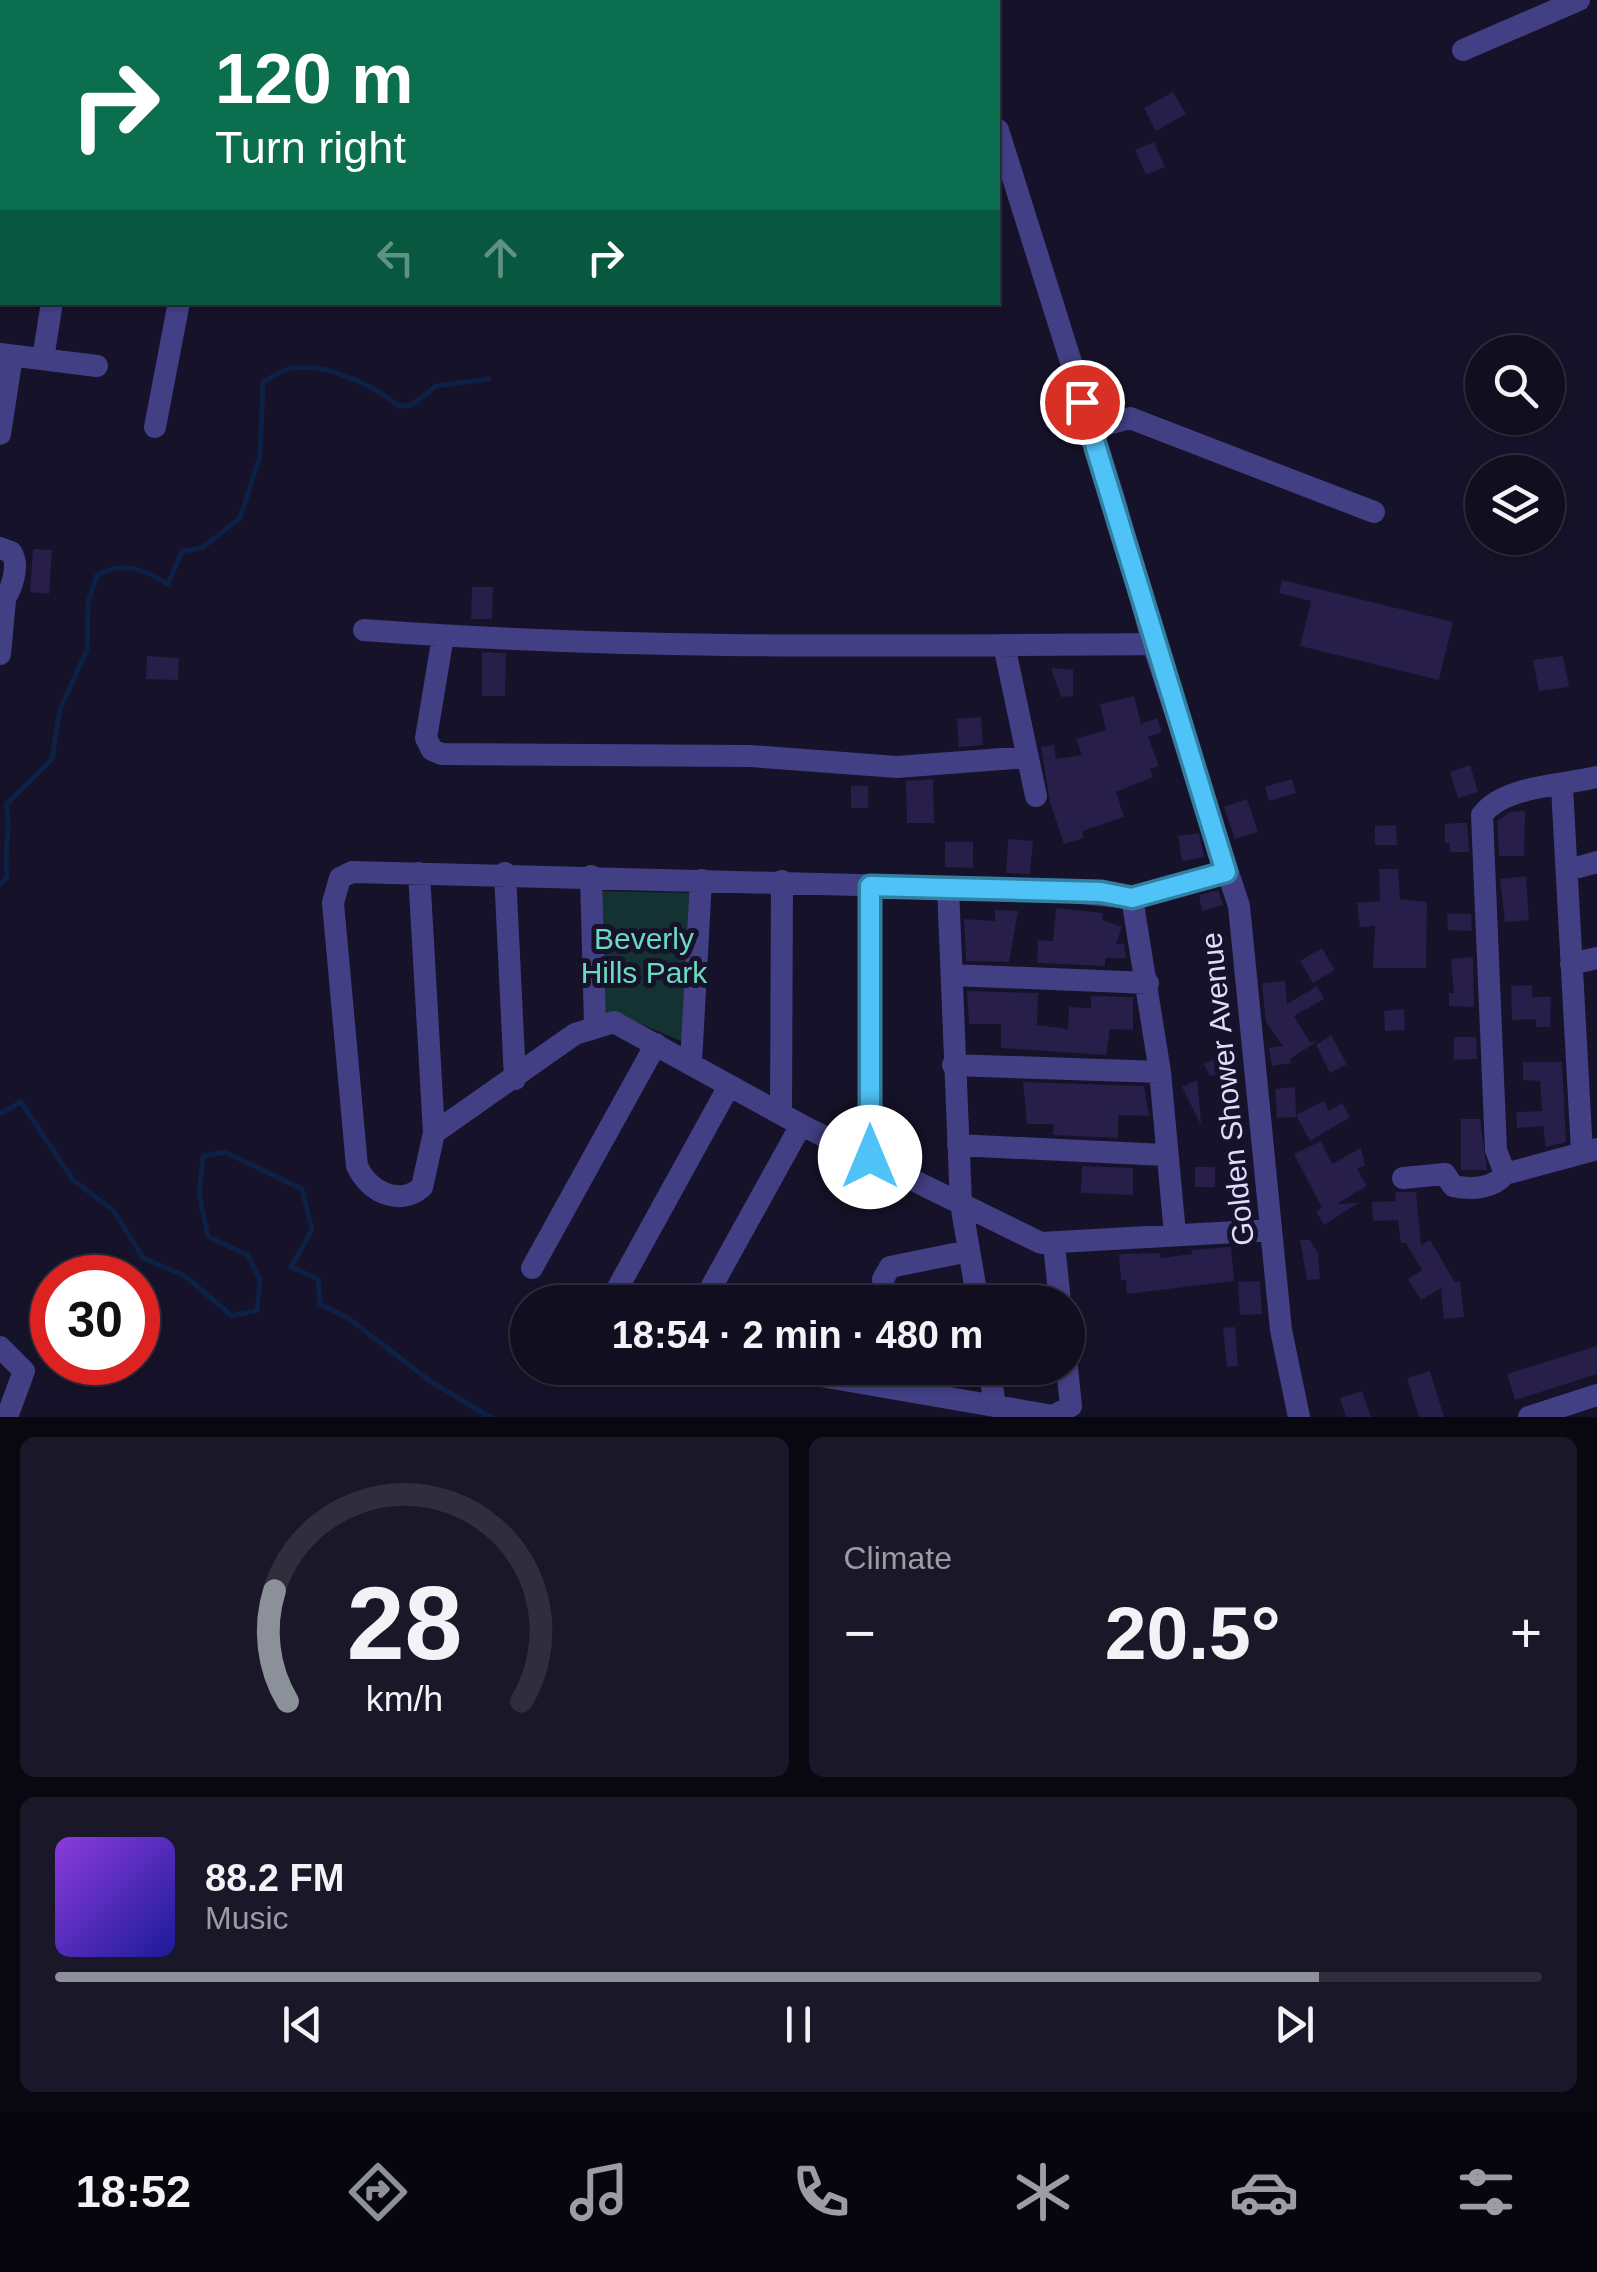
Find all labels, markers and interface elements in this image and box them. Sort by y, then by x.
icon: right [50,40,180,170]
text: 120 m [215,40,413,118]
text: Turn right [215,122,406,173]
icon: left [368,230,423,285]
icon: ahead [473,230,528,285]
icon: right [578,230,633,285]
map controls [1465,335,1565,555]
button: search [1465,335,1565,435]
pin [1040,360,1125,445]
icon: arrive [1055,375,1110,430]
button: layers [1465,455,1565,555]
park label: Beverly Hills Park [581,922,708,989]
street label: Golden Shower Avenue [1194,931,1260,1247]
position arrow [818,1105,922,1209]
speed limit sign: 30 [30,1255,160,1385]
text: 18:54 · 2 min · 480 m [612,1314,983,1356]
text: Climate [844,1540,952,1576]
text: 28 [346,1565,462,1681]
text: 20.5° [1105,1591,1281,1675]
text: − [844,1602,876,1664]
text: + [1510,1602,1542,1664]
text: km/h [366,1679,443,1719]
text: 88.2 FM [205,1857,344,1899]
text: Music [205,1900,289,1936]
icon: previous [275,1997,330,2052]
icon: pause [771,1997,826,2052]
icon: next [1267,1997,1322,2052]
icon: directions [343,2157,413,2227]
icon: music [564,2157,634,2227]
icon: phone [786,2157,856,2227]
icon: climate [1008,2157,1078,2227]
icon: car [1229,2157,1299,2227]
icon: filters [1451,2157,1521,2227]
text: 18:52 [76,2166,191,2217]

